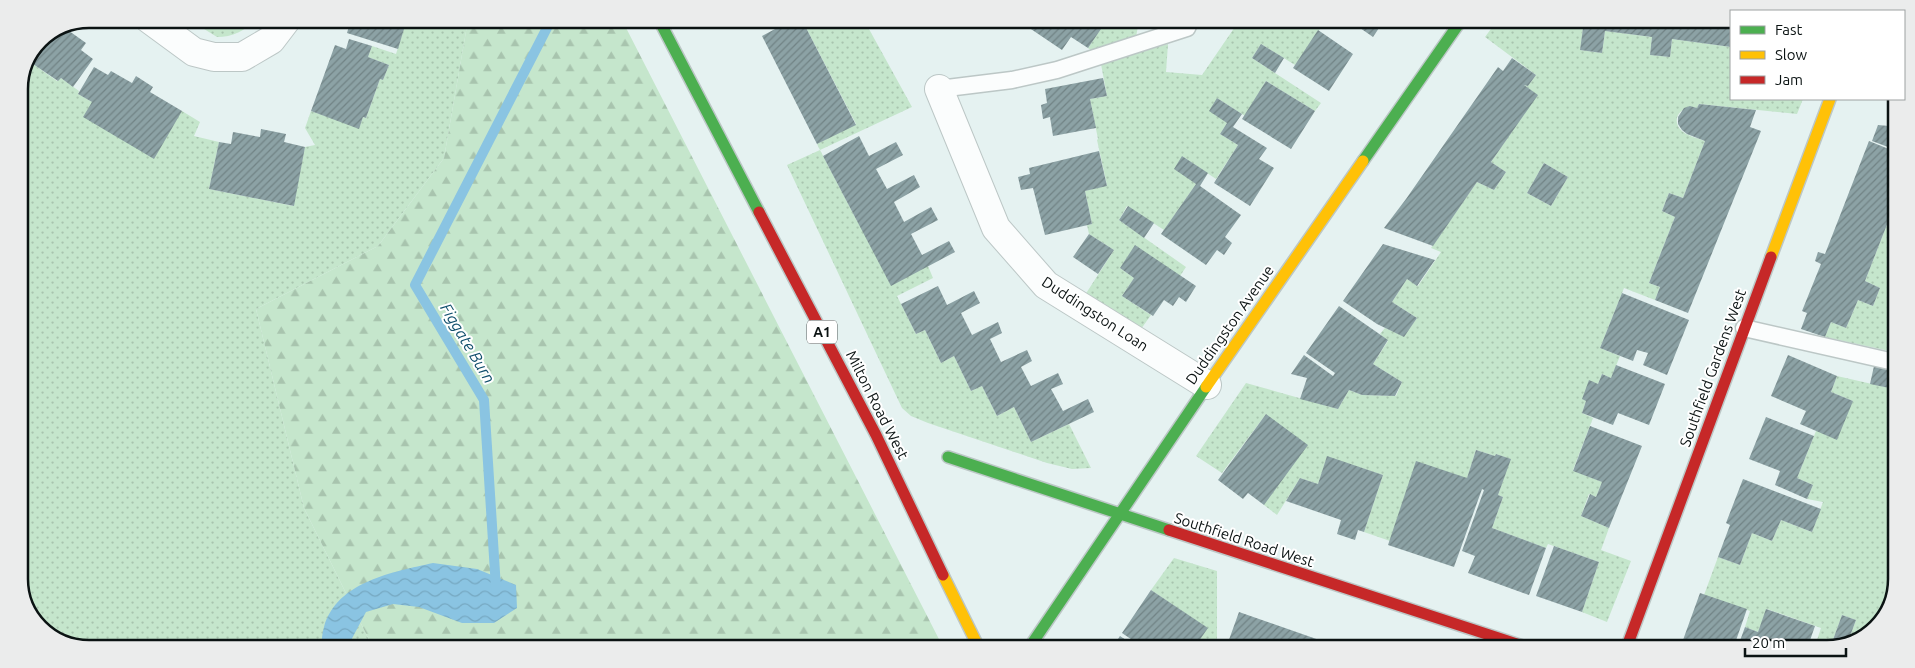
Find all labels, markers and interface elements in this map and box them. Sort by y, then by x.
legend [1730,10,1905,100]
text: Fast [1775,21,1803,38]
text: Slow [1775,46,1808,63]
text: Jam [1775,71,1803,88]
street label: Duddingston Avenue [1182,262,1277,387]
street label: Duddingston Loan [1039,273,1152,354]
street label: Southfield Gardens West [1676,287,1749,449]
water label: Figgate Burn [437,300,499,386]
road number: A1 [807,321,837,344]
street label: Milton Road West [843,348,912,462]
street label: Southfield Road West [1172,509,1316,570]
scale bar [1745,626,1846,658]
text: 20 m [1752,634,1785,651]

